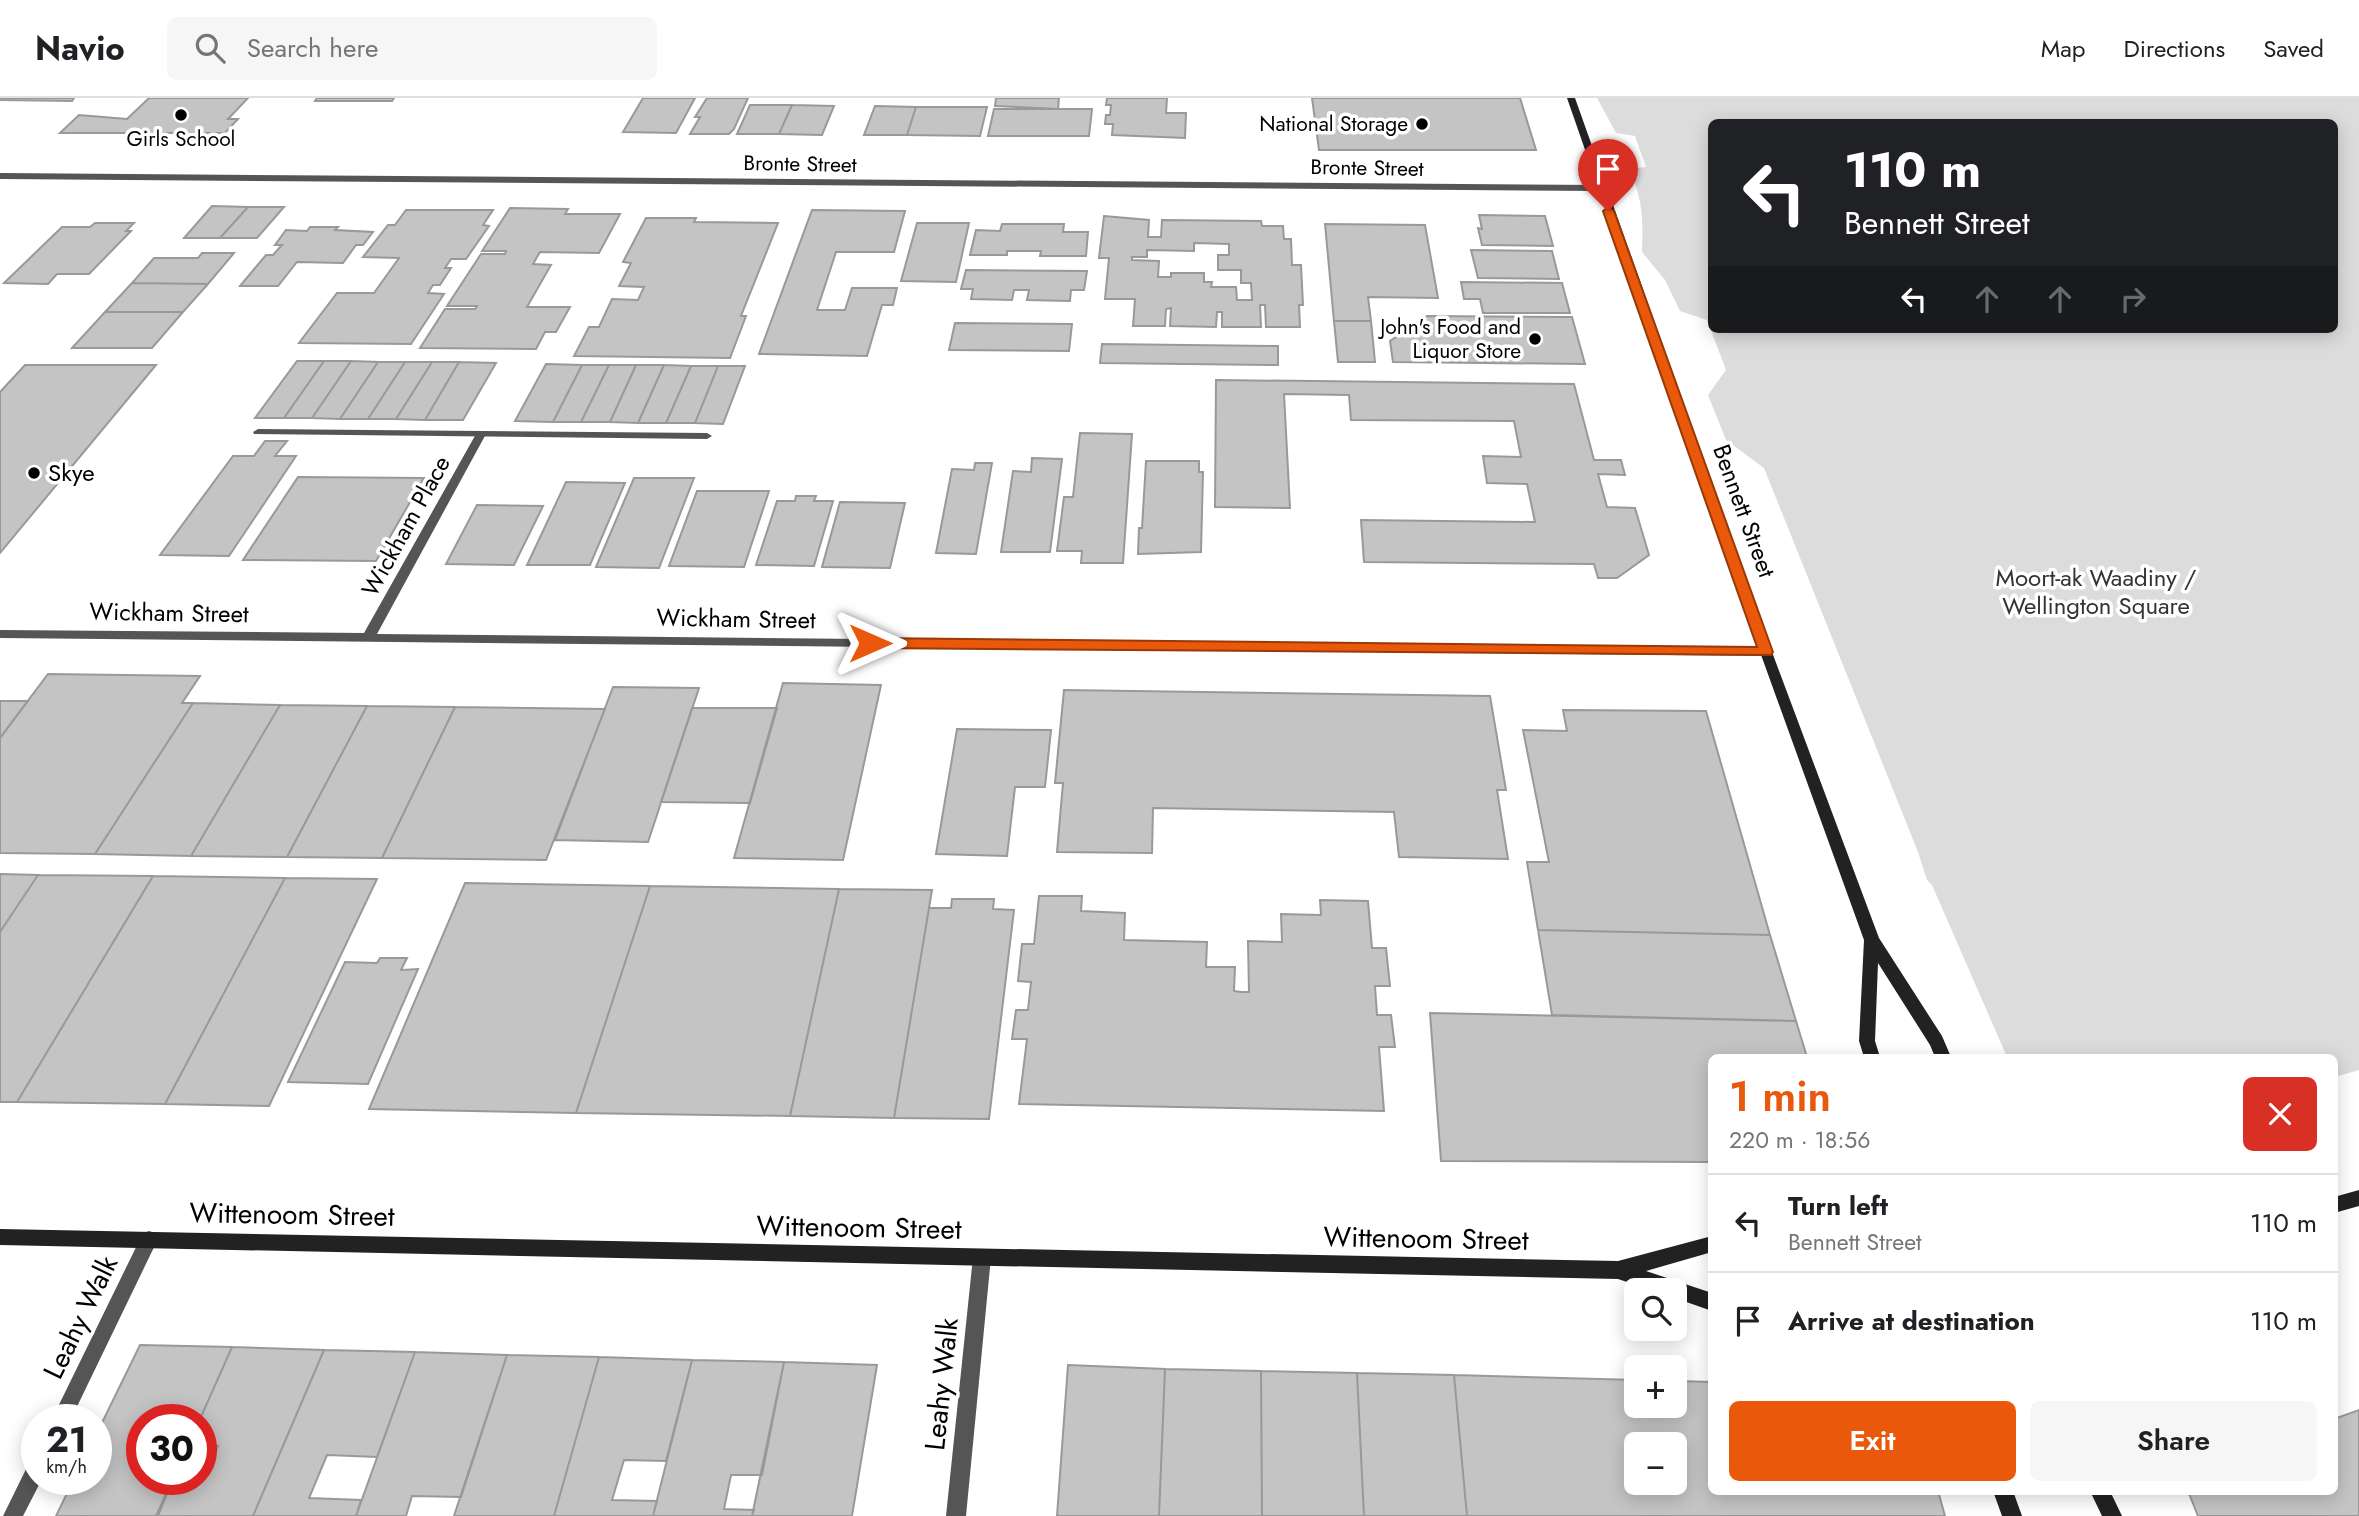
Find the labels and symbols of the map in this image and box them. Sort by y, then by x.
marker: Girls School [173,107,189,123]
place label: National Storage [1259,109,1408,139]
marker: National Storage [1414,116,1430,132]
place label: Girls School [127,124,235,154]
pin [1578,139,1638,211]
street label: Bronte Street [743,148,857,180]
street label: Bronte Street [1310,152,1424,184]
place label: John's Food and Liquor Store [1377,312,1521,366]
marker: John's Food and Liquor Store [1527,331,1543,347]
street label: Bennett Street [1704,439,1785,582]
street label: Wickham Place [352,449,459,603]
place label: Skye [48,455,95,490]
marker: Skye [26,465,42,481]
park label: Moort-ak Waadiny / Wellington Square [1996,560,2196,623]
street label: Wickham Street [89,594,249,631]
street label: Wickham Street [656,600,816,637]
position arrow [833,606,907,680]
street label: Wittenoom Street [189,1192,395,1237]
street label: Wittenoom Street [756,1205,962,1250]
street label: Wittenoom Street [1323,1216,1529,1261]
street label: Leahy Walk [33,1248,128,1386]
street label: Leahy Walk [914,1315,969,1452]
speed limit sign: 30 [126,1404,217,1495]

